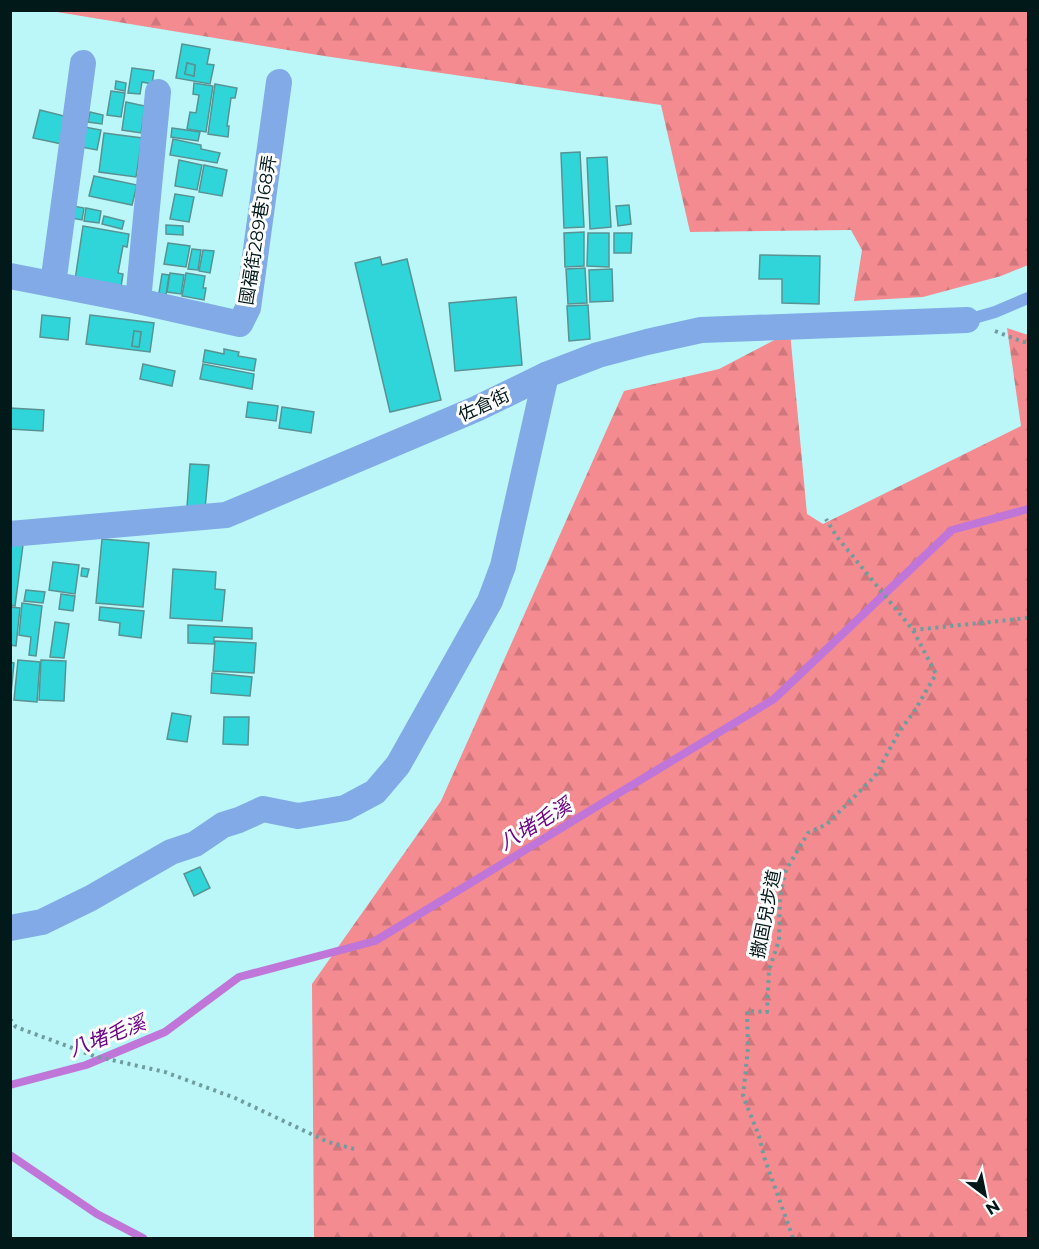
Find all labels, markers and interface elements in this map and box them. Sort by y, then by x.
street label: 國福街289巷168弄 [235,153,281,307]
street label: 佐倉街 [455,384,513,426]
water label: 八堵毛溪 [495,792,578,855]
street label: 撒固兒步道 [747,868,785,960]
water label: 八堵毛溪 [65,1009,151,1062]
north arrow [955,1165,1015,1225]
text: N [982,1196,1003,1219]

